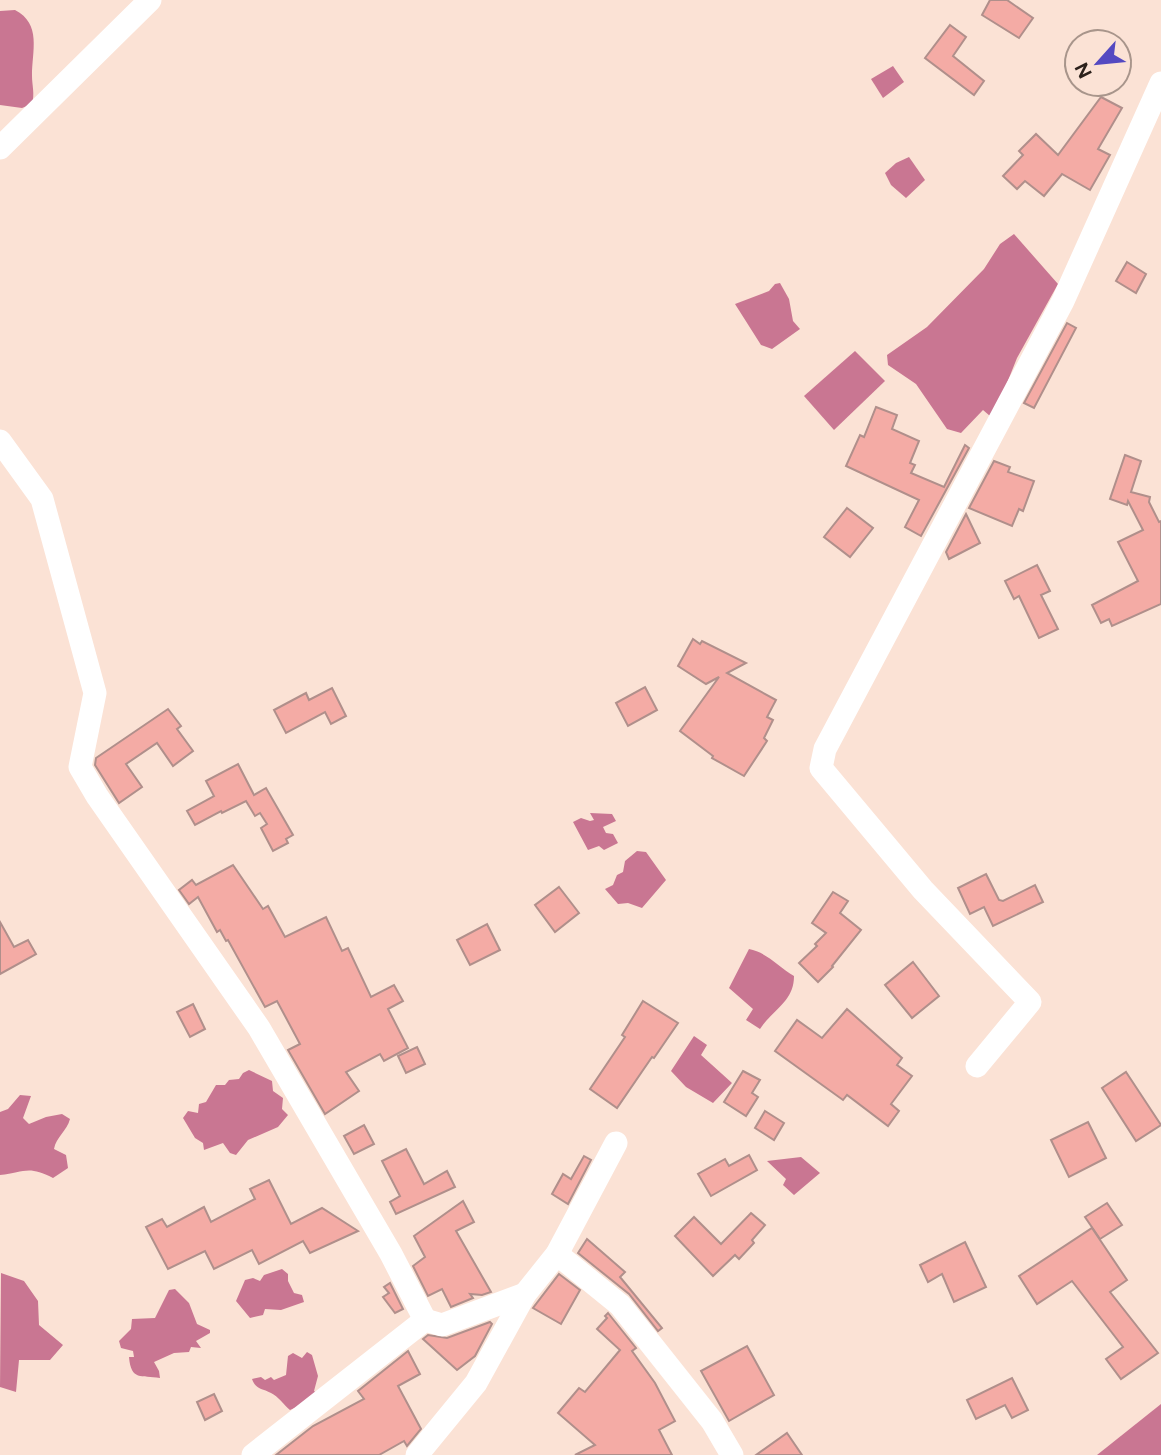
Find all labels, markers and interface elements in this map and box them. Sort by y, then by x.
north arrow [1063,28,1133,98]
text: N [1070,59,1097,82]

